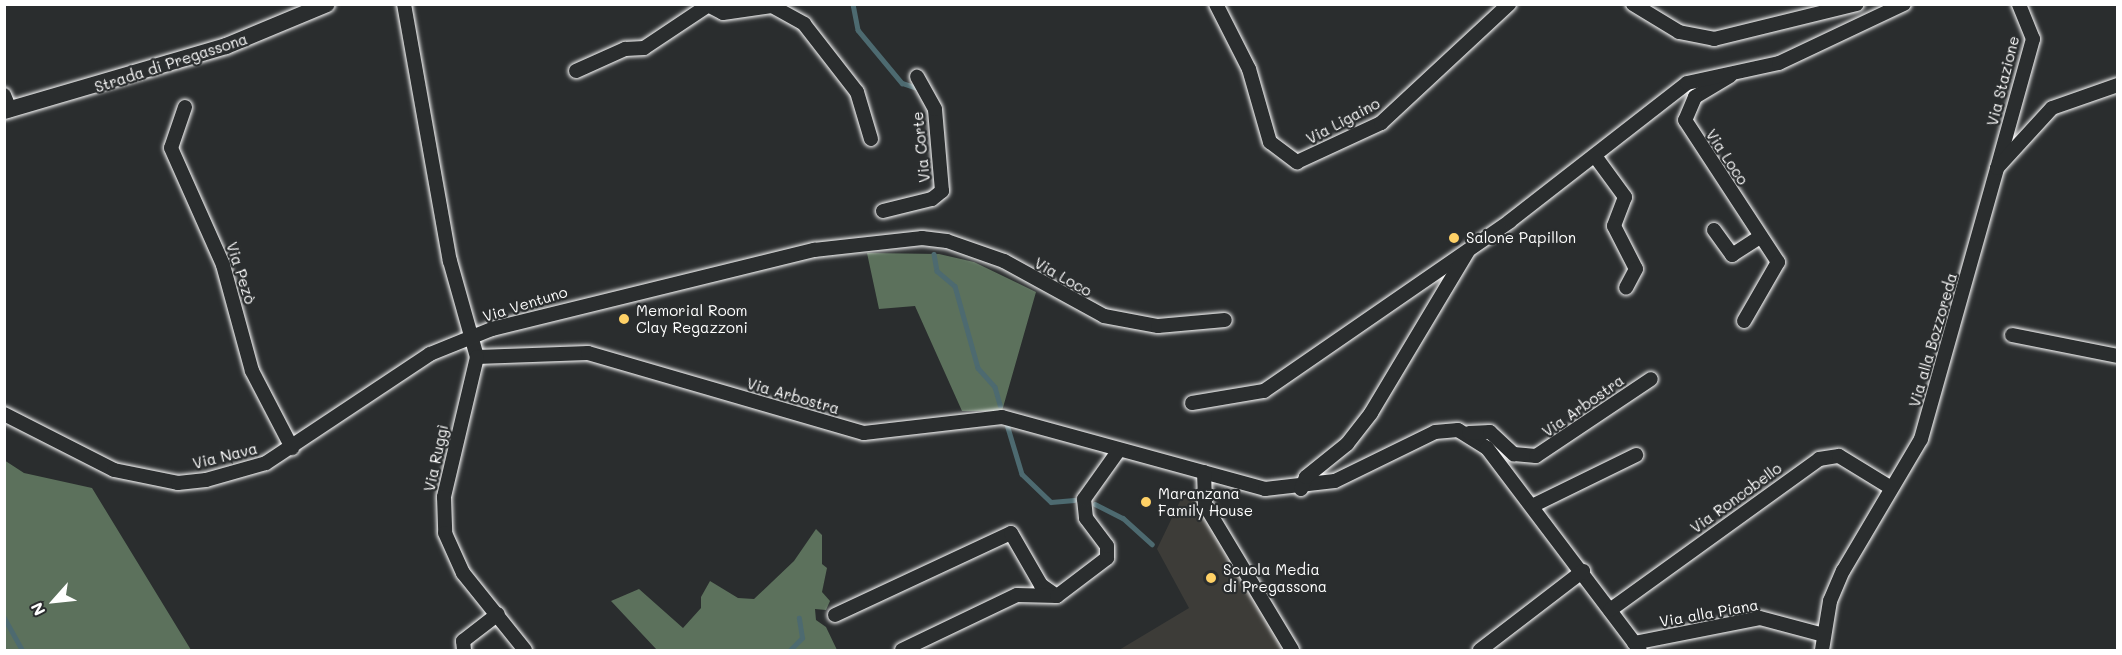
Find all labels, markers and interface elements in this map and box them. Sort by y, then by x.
street label: Strada di Pregassona [92,30,250,96]
street label: Via Stazione [1983,34,2023,128]
street label: Via Ligaino [1303,94,1383,148]
street label: Via Corte [908,111,934,183]
street label: Via Loco [1702,126,1752,188]
place label: Salone Papillon [1466,229,1576,247]
marker: Salone Papillon [1447,231,1461,245]
street label: Via Pezò [223,240,259,306]
street label: Via Loco [1031,254,1095,300]
street label: Via alla Bozzoreda [1905,271,1961,409]
street label: Via Ventuno [480,283,570,325]
place label: Memorial Room Clay Regazzoni [636,301,748,336]
marker: Memorial Room Clay Regazzoni [617,312,631,326]
street label: Via Arbostra [1539,371,1627,441]
street label: Via Arbostra [745,374,841,418]
street label: Via Ruggì [420,423,452,493]
street label: Via Nava [191,439,259,473]
street label: Via Roncobello [1687,459,1785,537]
place label: Maranzana Family House [1158,484,1253,519]
marker: Maranzana Family House [1139,495,1153,509]
place label: Scuola Media di Pregassona [1223,560,1327,595]
north arrow [24,571,84,631]
marker: Scuola Media di Pregassona [1204,571,1218,585]
street label: Via alla Piana [1658,595,1760,631]
text: N [25,599,50,620]

